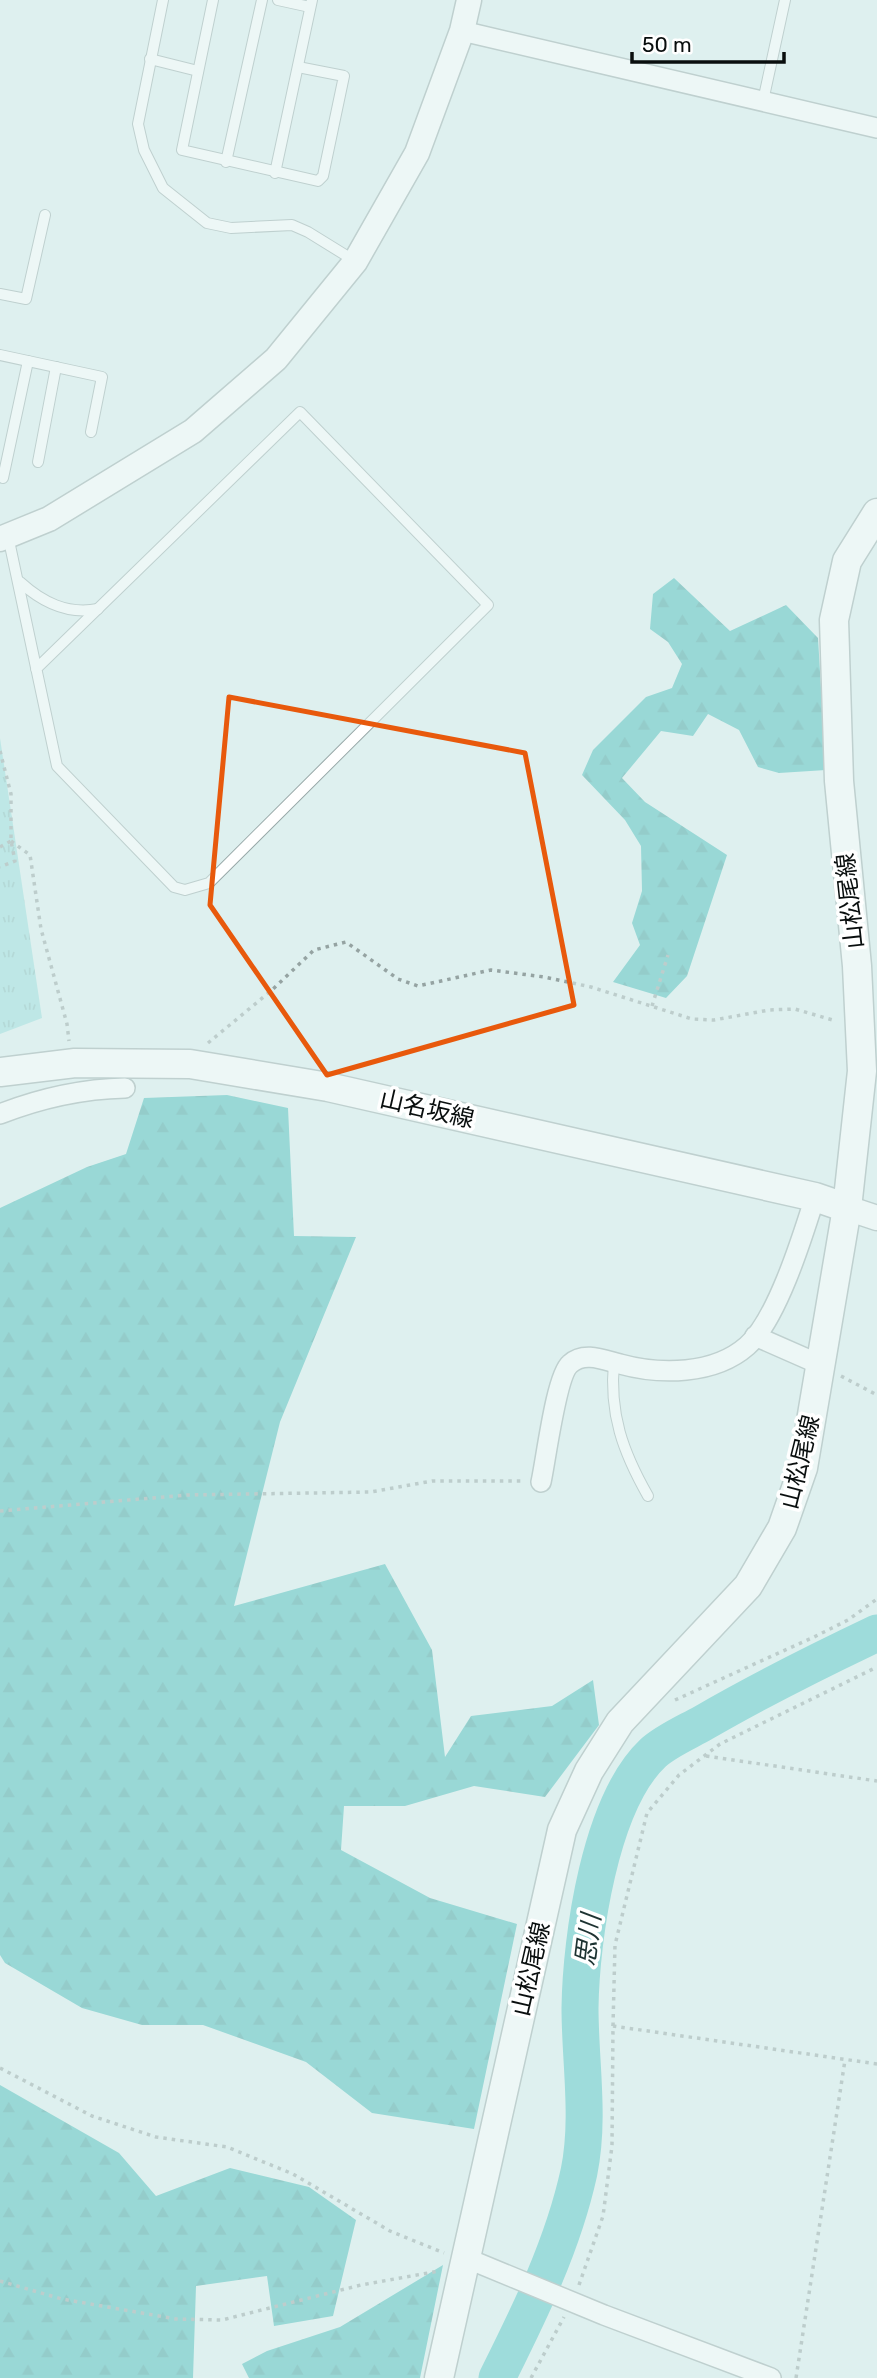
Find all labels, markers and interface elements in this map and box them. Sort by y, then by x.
scale bar [632,21,784,65]
text: 50 m [642,32,692,57]
street label: 山松尾線 [831,852,869,950]
street label: 山名坂線 [377,1085,477,1133]
street label: 山松尾線 [775,1412,825,1512]
water label: 思川 [570,1909,607,1968]
street label: 山松尾線 [507,1919,555,2019]

